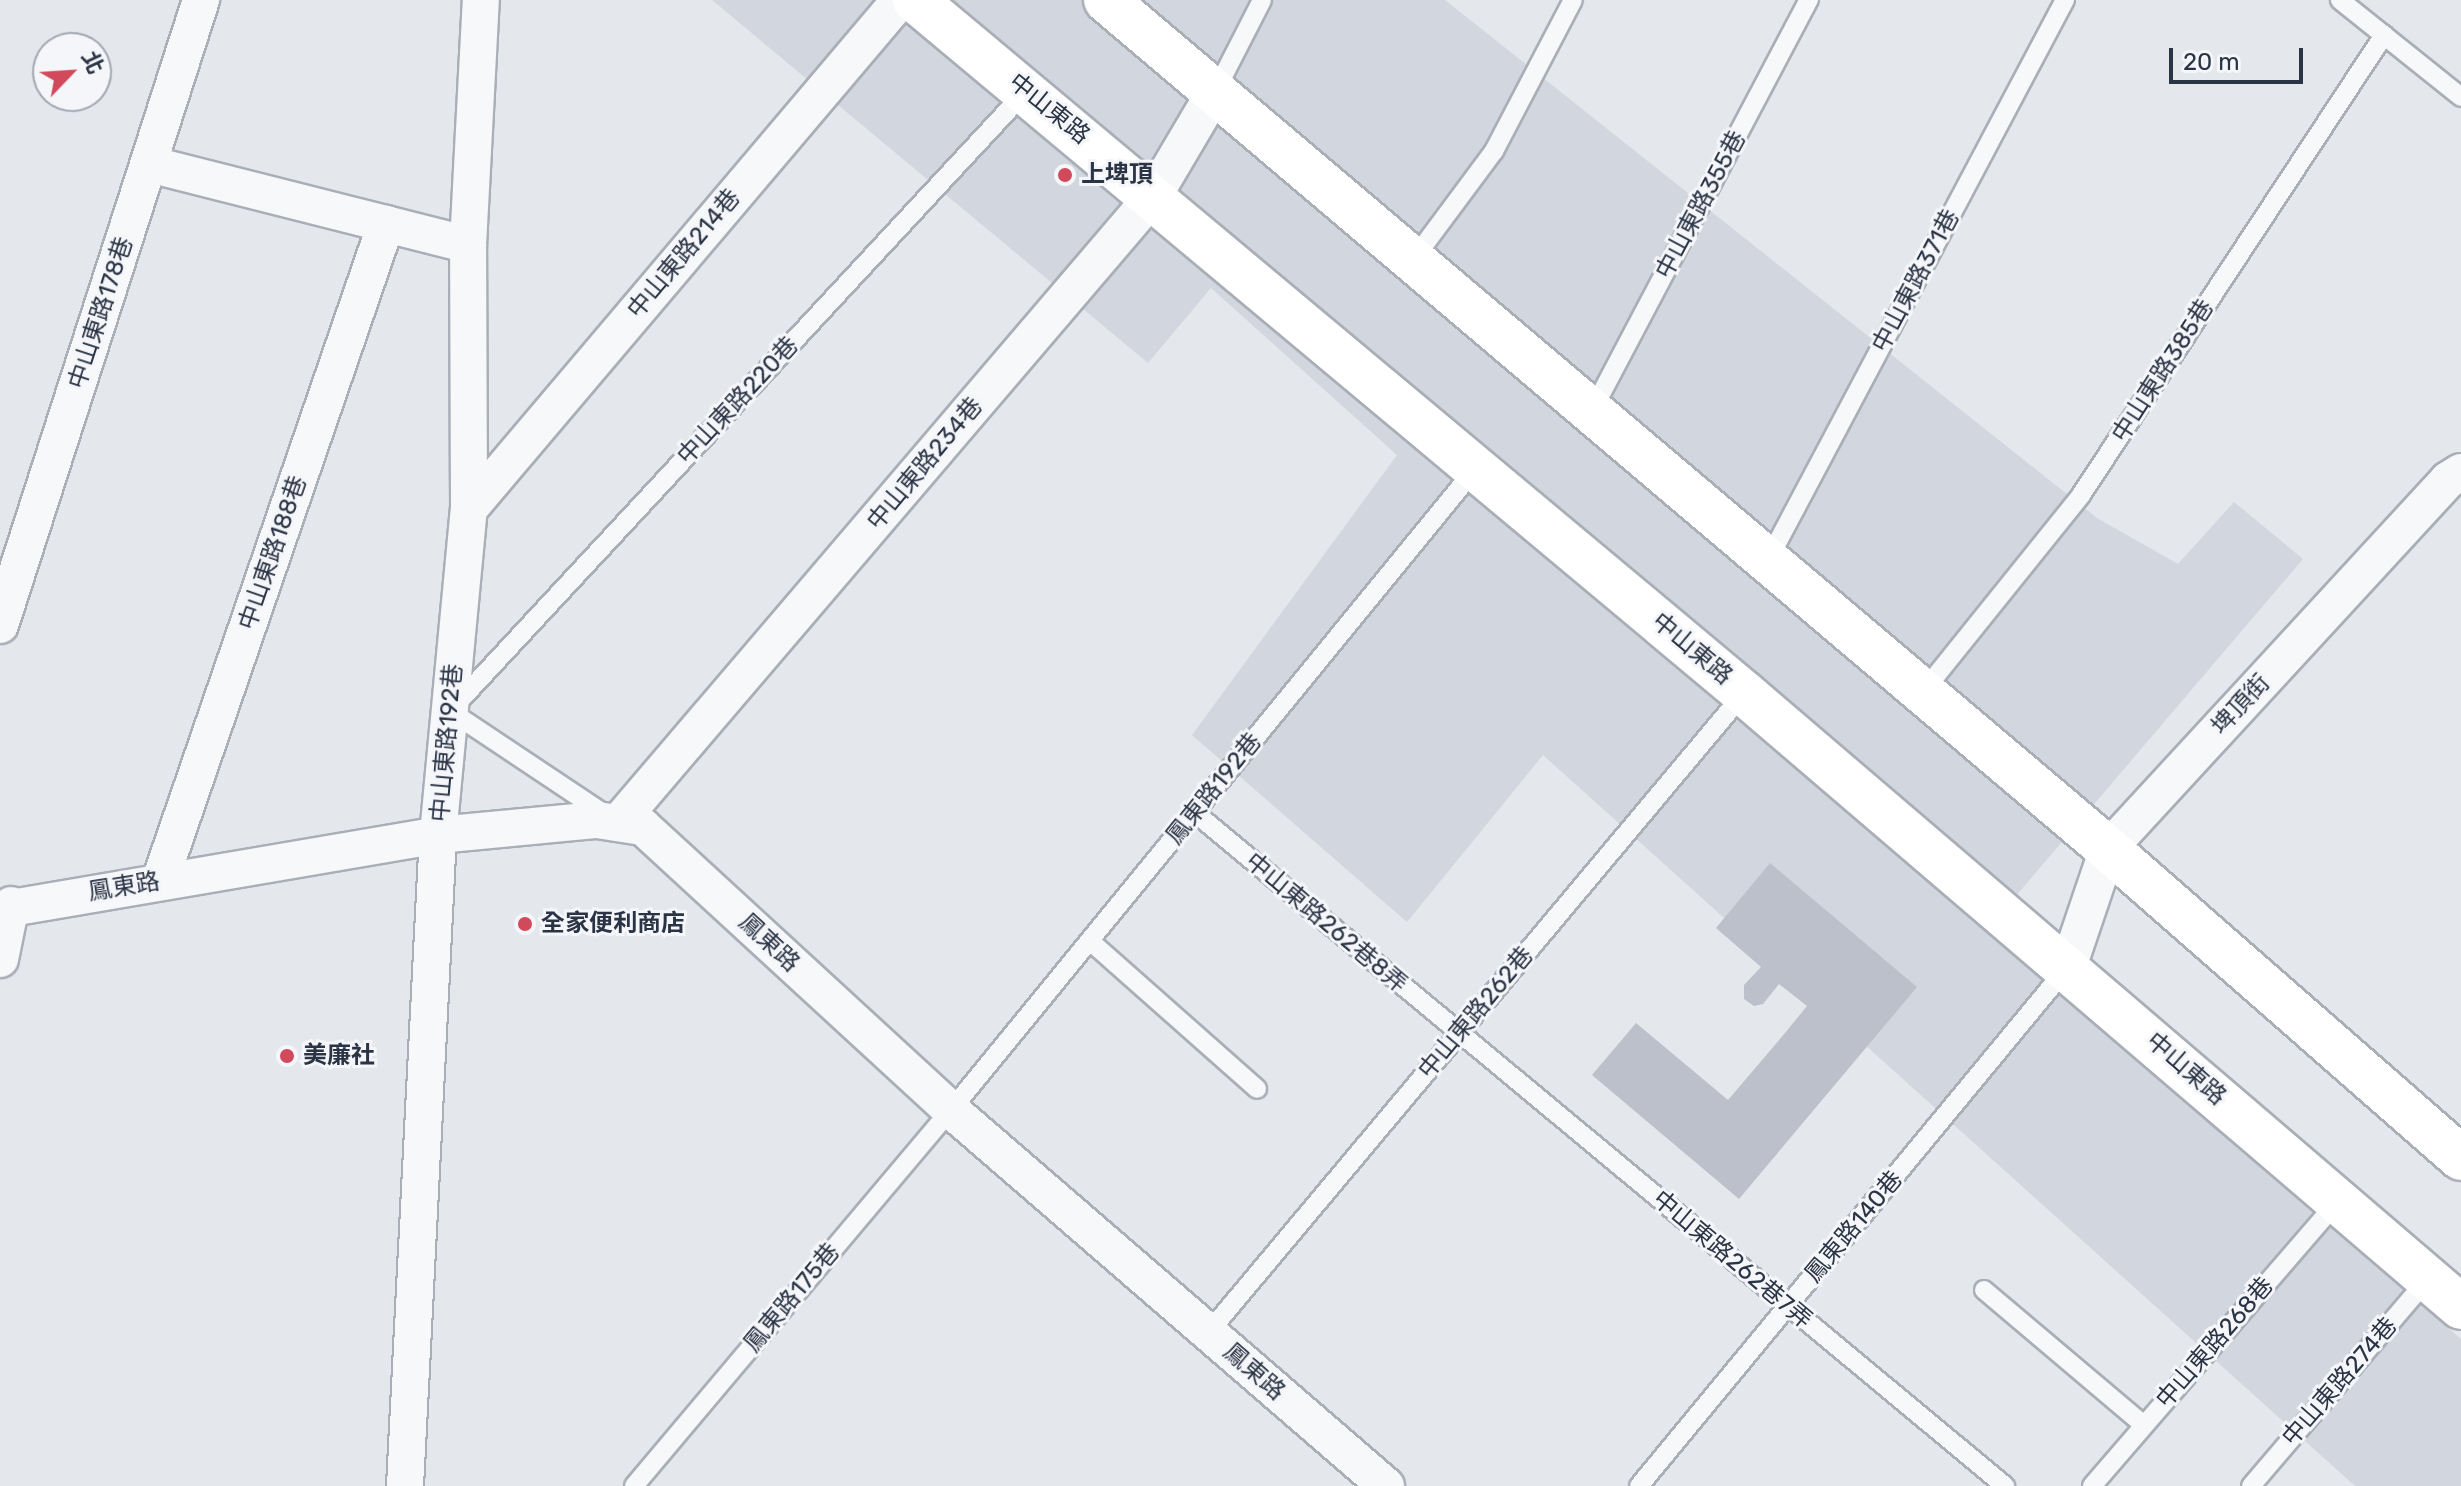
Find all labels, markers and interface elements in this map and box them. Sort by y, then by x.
north arrow [32,32,112,112]
scale bar [2173,32,2307,82]
text: 北 [76,47,109,78]
text: 20 m [2183,48,2240,76]
street label: 中山東路 [1003,68,1095,150]
street label: 中山東路355巷 [1650,126,1752,284]
place label: 上埤頂 [1081,161,1153,189]
marker: 上埤頂 [1056,166,1074,184]
street label: 中山東路214巷 [622,184,746,324]
street label: 中山東路371巷 [1866,205,1966,357]
street label: 中山東路178巷 [63,233,139,393]
street label: 中山東路385巷 [2106,294,2220,448]
street label: 中山東路220巷 [672,331,804,471]
street label: 中山東路234巷 [861,392,989,536]
street label: 中山東路188巷 [233,472,313,634]
street label: 中山東路 [1646,607,1738,691]
street label: 中山東路192巷 [426,663,468,823]
street label: 埤頂街 [2206,669,2276,741]
street label: 鳳東路192巷 [1160,728,1268,850]
street label: 中山東路262巷8弄 [1239,847,1413,999]
street label: 鳳東路 [86,867,162,907]
street label: 鳳東路 [733,908,805,978]
place label: 全家便利商店 [541,910,685,938]
marker: 全家便利商店 [516,915,534,933]
street label: 中山東路262巷 [1413,941,1539,1085]
street label: 中山東路 [2140,1027,2232,1111]
place label: 美廉社 [303,1042,375,1070]
marker: 美廉社 [278,1047,296,1065]
street label: 鳳東路140巷 [1799,1165,1909,1289]
street label: 中山東路262巷7弄 [1647,1185,1817,1335]
street label: 鳳東路175巷 [738,1238,846,1358]
street label: 中山東路268巷 [2150,1272,2280,1414]
street label: 中山東路274巷 [2276,1312,2404,1452]
street label: 鳳東路 [1217,1338,1291,1406]

